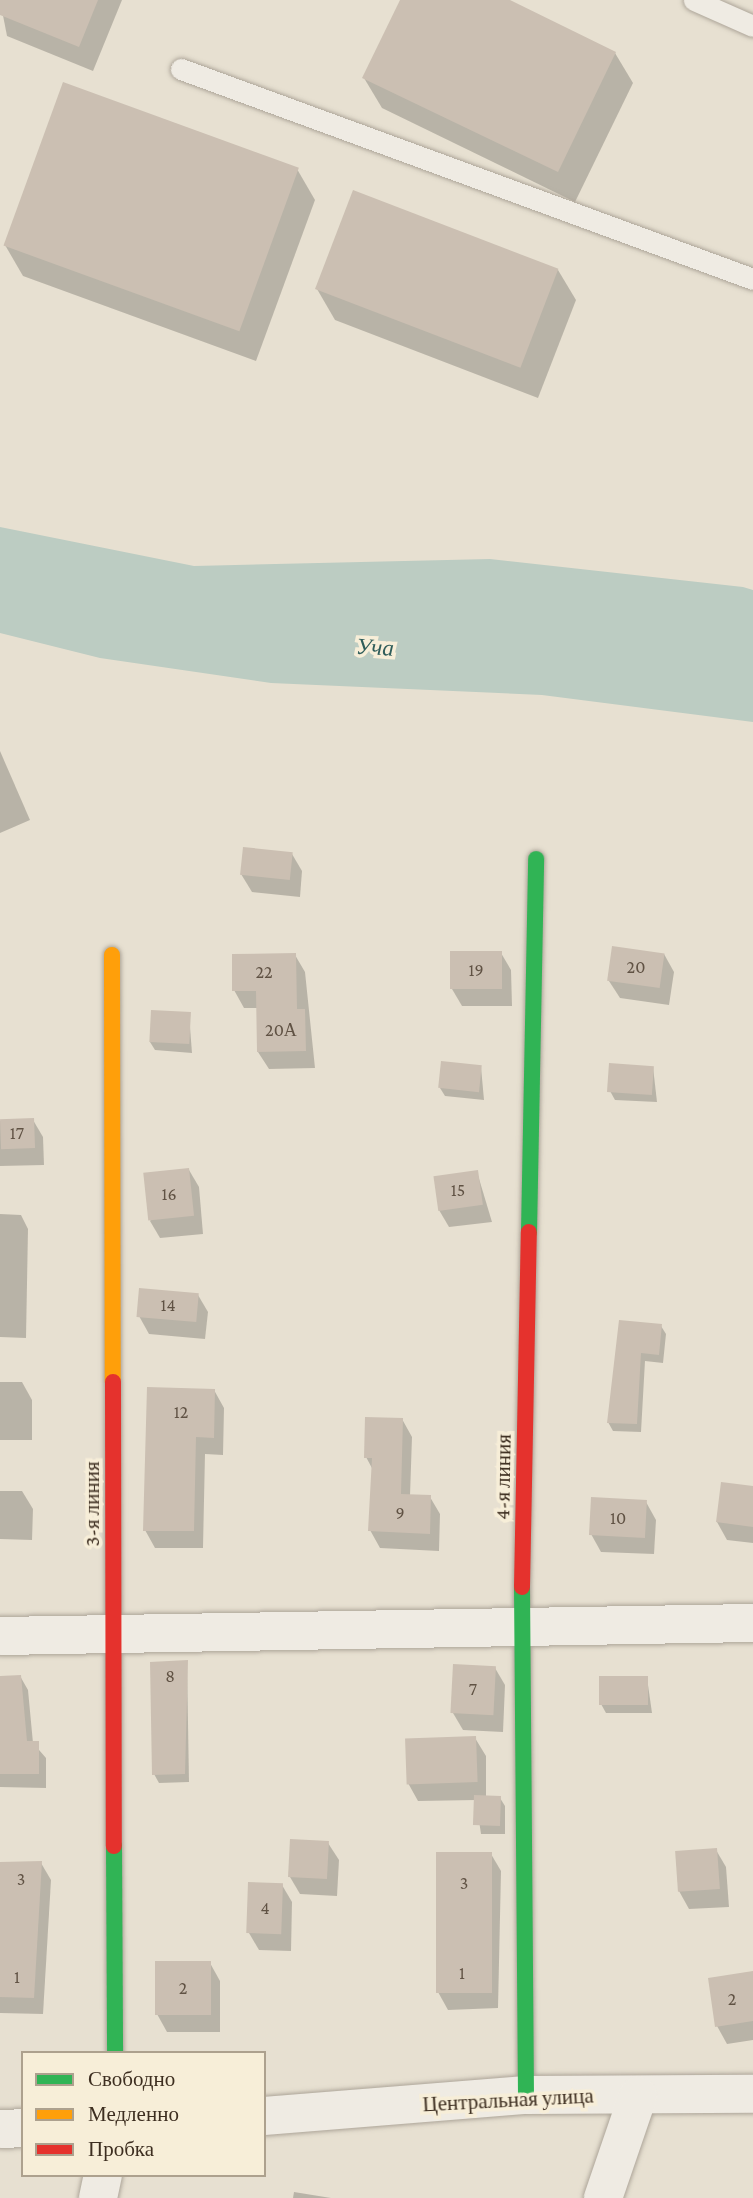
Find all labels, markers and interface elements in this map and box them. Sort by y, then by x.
water label: Уча [355,632,395,662]
house number: 20 [627,956,645,978]
house number: 19 [468,959,484,981]
house number: 22 [255,961,273,983]
house number: 20А [265,1019,297,1041]
house number: 17 [10,1122,24,1144]
house number: 15 [451,1179,465,1201]
house number: 16 [161,1183,177,1205]
house number: 14 [160,1294,176,1316]
house number: 12 [174,1401,188,1423]
street label: 4-я линия [490,1434,516,1520]
street label: 3-я линия [79,1461,105,1547]
house number: 9 [395,1502,405,1524]
house number: 10 [610,1507,626,1529]
house number: 8 [165,1665,175,1687]
house number: 7 [469,1678,477,1700]
house number: 3 [17,1868,25,1890]
house number: 3 [460,1872,468,1894]
house number: 4 [260,1897,270,1919]
house number: 1 [459,1962,465,1984]
house number: 1 [14,1966,20,1988]
house number: 2 [179,1977,187,1999]
house number: 2 [728,1988,736,2010]
legend [21,2051,266,2177]
text: Свободно [88,2067,175,2091]
street label: Центральная улица [422,2083,594,2117]
text: Медленно [88,2102,179,2126]
text: Пробка [88,2137,154,2161]

